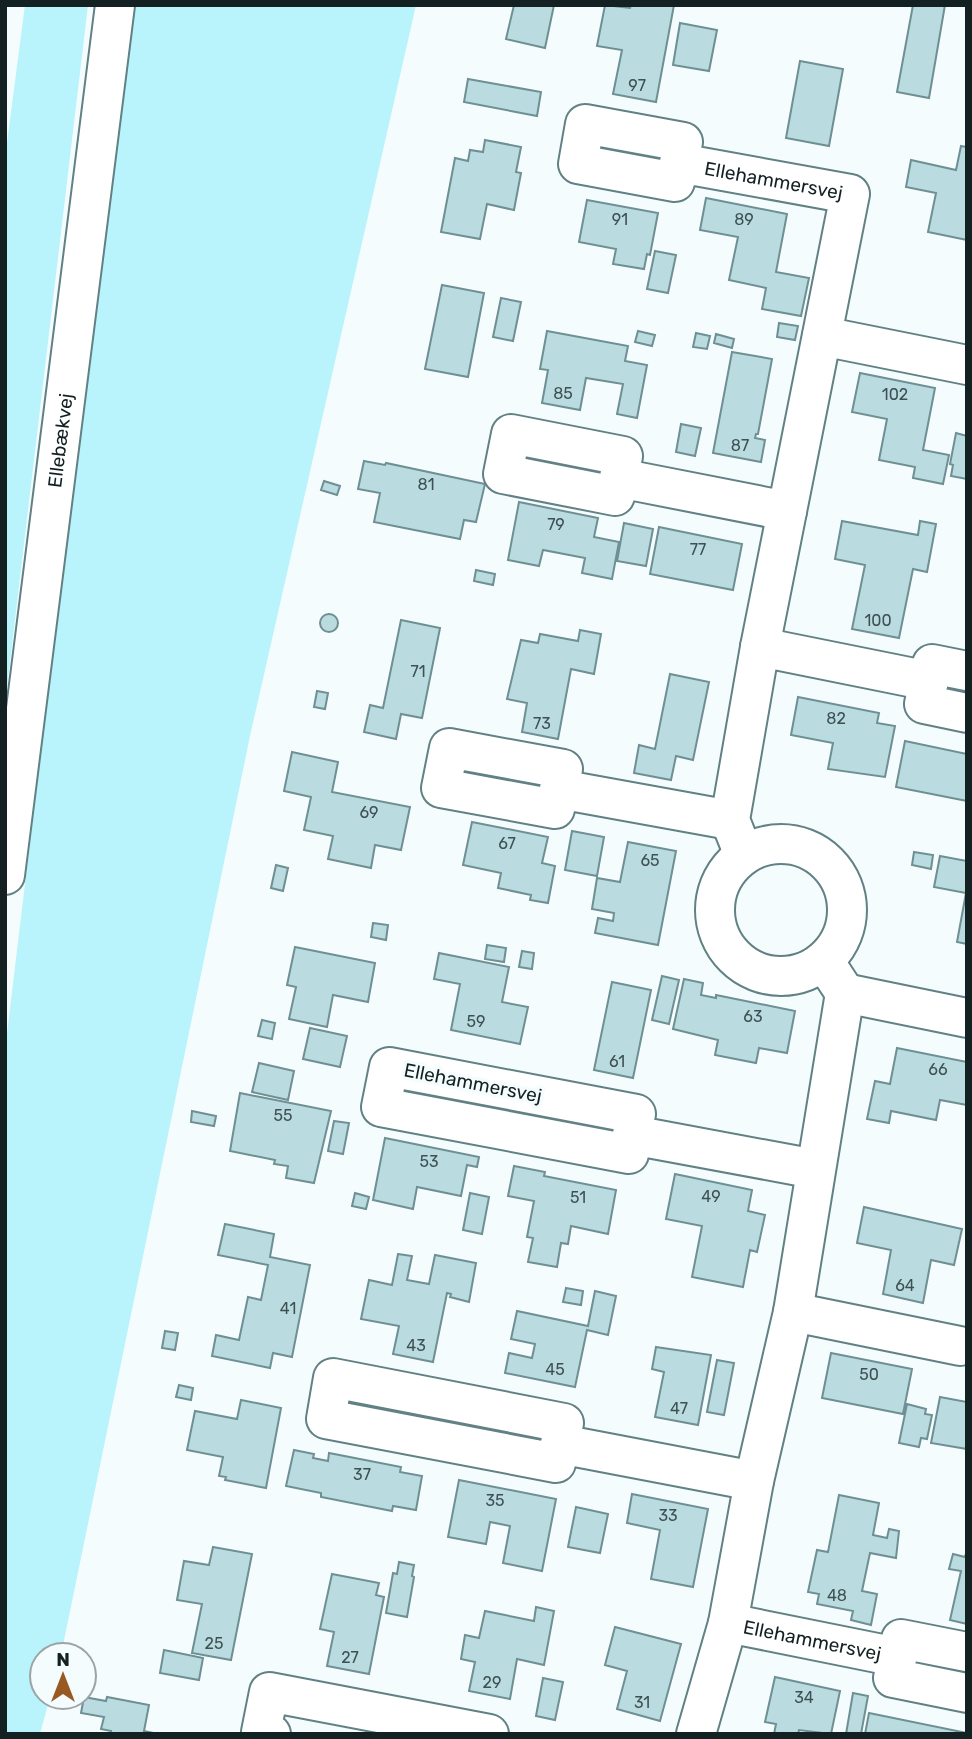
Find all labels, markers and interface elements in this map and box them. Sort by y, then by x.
house number: 97 [628,76,646,95]
street label: Ellehammersvej [703,156,845,204]
house number: 91 [612,210,628,229]
house number: 89 [734,210,754,229]
house number: 85 [553,384,573,403]
house number: 102 [882,385,908,404]
street label: Ellebækvej [43,392,77,489]
house number: 87 [731,436,749,455]
house number: 81 [417,475,435,494]
house number: 79 [547,515,565,534]
house number: 77 [690,540,706,559]
house number: 100 [864,611,892,630]
house number: 71 [410,662,426,681]
house number: 82 [826,709,846,728]
house number: 73 [533,714,551,733]
house number: 69 [359,803,379,822]
house number: 67 [498,834,516,853]
house number: 65 [640,851,660,870]
house number: 63 [743,1007,763,1026]
house number: 59 [467,1012,486,1031]
house number: 61 [609,1052,625,1071]
street label: Ellehammersvej [402,1058,544,1108]
house number: 66 [928,1060,948,1079]
house number: 55 [273,1106,293,1125]
house number: 53 [419,1152,439,1171]
house number: 49 [701,1187,721,1206]
house number: 51 [570,1188,586,1207]
house number: 64 [895,1276,915,1295]
house number: 41 [280,1299,296,1318]
house number: 43 [406,1336,426,1355]
house number: 45 [545,1360,565,1379]
house number: 50 [859,1365,879,1384]
house number: 47 [670,1399,688,1418]
house number: 37 [353,1465,371,1484]
house number: 35 [485,1491,505,1510]
house number: 33 [658,1506,678,1525]
house number: 48 [827,1586,847,1605]
street label: Ellehammersvej [741,1615,883,1665]
house number: 25 [205,1634,223,1653]
north arrow [28,1641,98,1711]
text: N [56,1648,70,1671]
house number: 27 [341,1648,359,1667]
house number: 29 [483,1673,501,1692]
house number: 34 [794,1688,814,1707]
house number: 31 [634,1693,650,1712]

